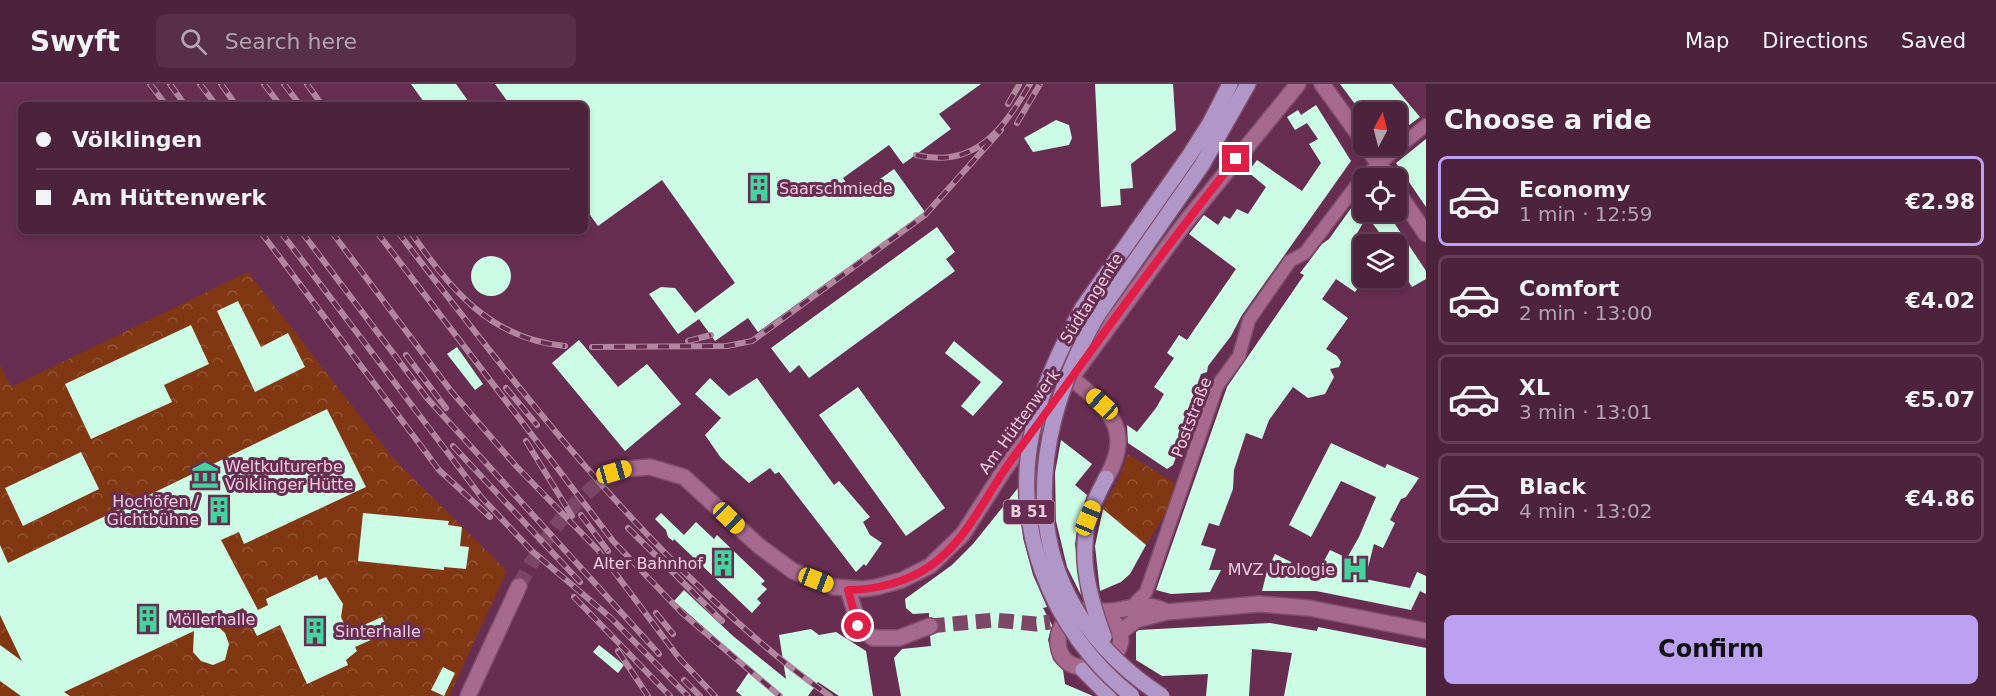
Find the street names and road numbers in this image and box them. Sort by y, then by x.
street label: Südtangente [1056,250,1127,347]
street label: Am Hüttenwerk [975,365,1064,477]
street label: Poststraße [1167,374,1215,460]
road number: B 51 [1004,500,1054,524]

